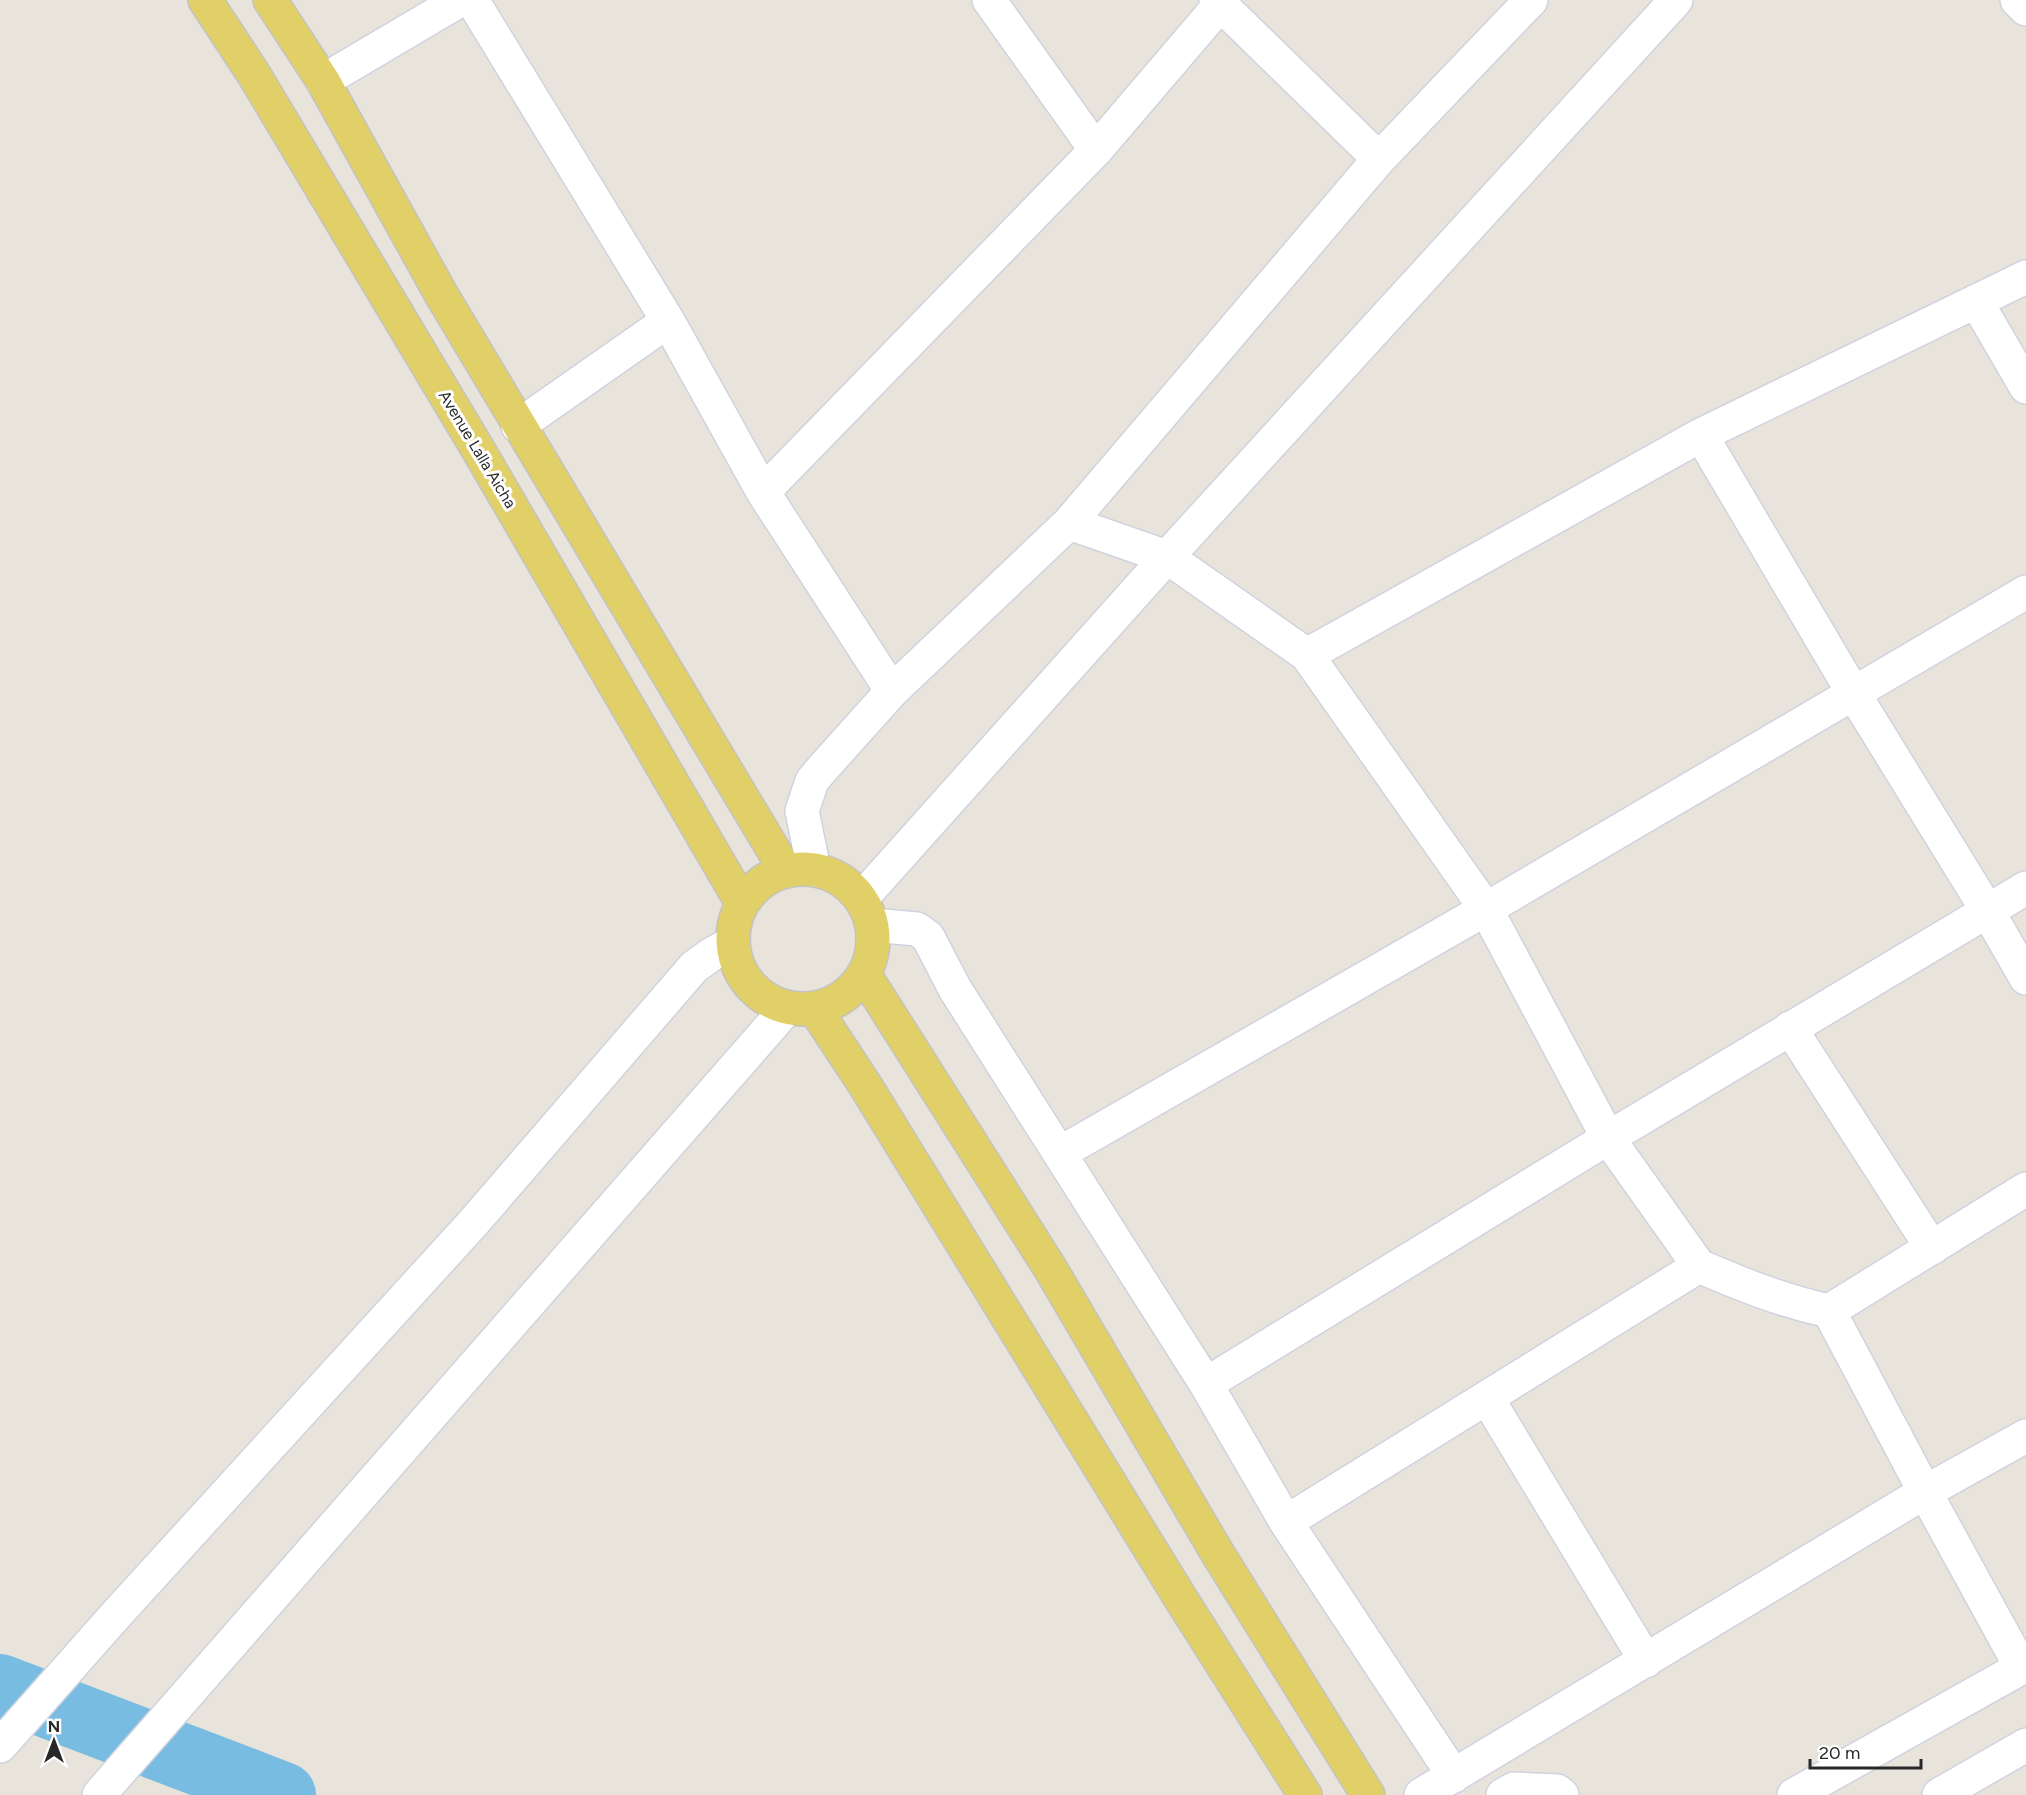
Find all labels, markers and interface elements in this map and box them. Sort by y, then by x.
street label: Avenue Lalla Aicha [435,387,520,512]
north arrow [24,1711,84,1771]
text: N [48,1717,60,1736]
scale bar [1810,1732,1921,1770]
text: 20 m [1819,1742,1860,1764]

